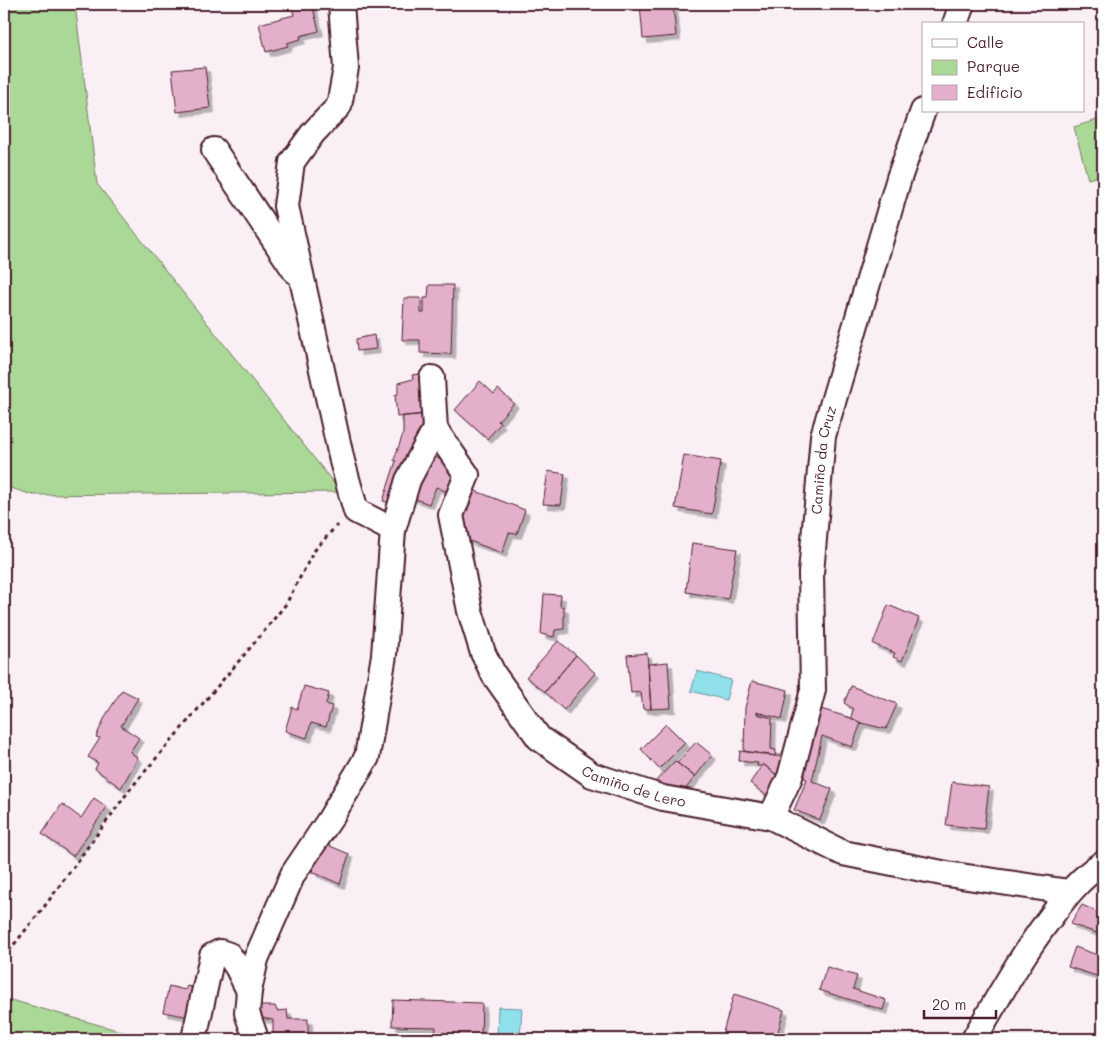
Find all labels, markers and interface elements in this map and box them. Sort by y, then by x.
legend [922,22,1084,112]
text: Calle [967,32,1004,52]
text: Parque [967,56,1020,76]
text: Edificio [967,82,1023,102]
street label: Camiño da Cruz [806,403,840,515]
street label: Camiño de Lero [578,761,687,811]
scale bar [924,988,997,1020]
text: 20 m [932,994,966,1014]

